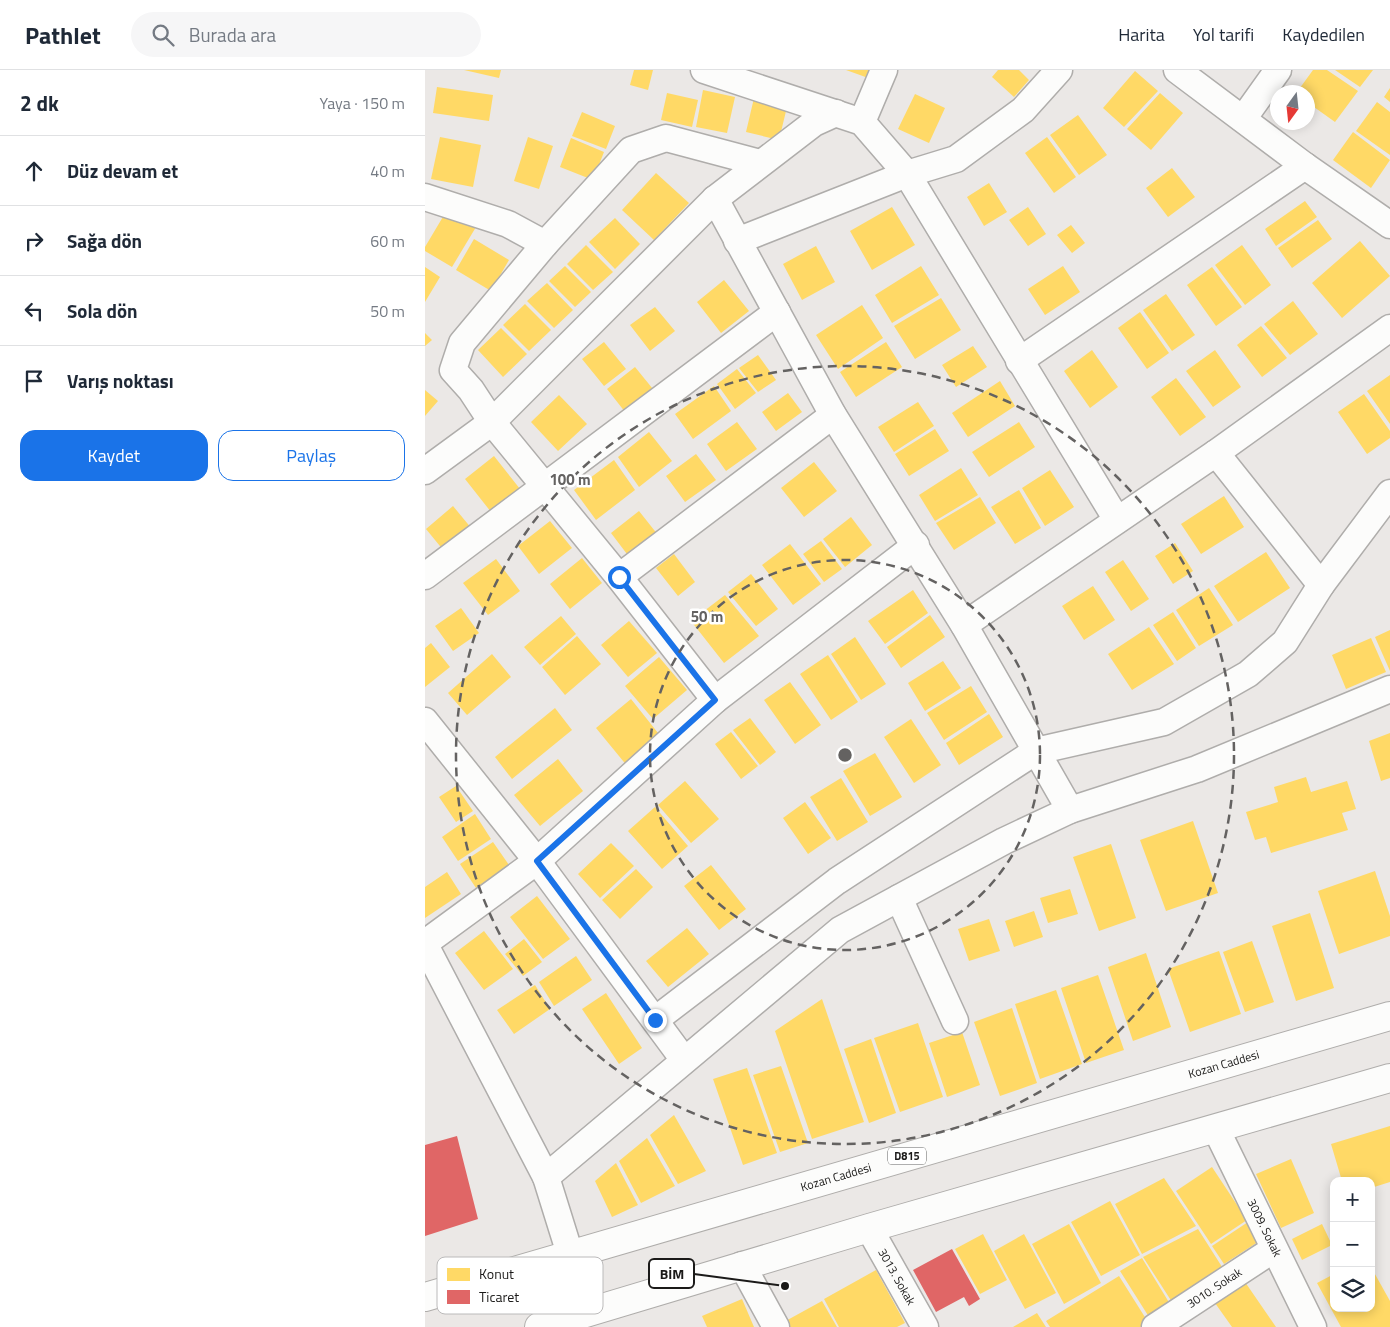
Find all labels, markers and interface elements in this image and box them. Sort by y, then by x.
search box [131,12,481,57]
text: Pathlet [25,17,101,53]
text: Burada ara [189,20,276,49]
icon: search [149,21,177,49]
text: Harita [1118,21,1165,48]
text: Yol tarifi [1193,21,1254,48]
text: Kaydedilen [1282,21,1365,48]
north arrow [1270,85,1315,130]
text: 2 dk [20,87,59,119]
text: Yaya · 150 m [320,91,405,115]
text: Düz devam et [67,156,178,185]
icon: ahead [20,157,48,185]
text: 40 m [370,159,405,183]
text: Sağa dön [67,226,142,255]
icon: right [20,227,48,255]
text: 60 m [370,229,405,253]
text: Sola dön [67,296,138,325]
icon: left [20,297,48,325]
text: 50 m [370,299,405,323]
text: Varış noktası [67,366,174,395]
icon: arrive [20,367,48,395]
button: Kaydet [20,430,208,481]
button: Paylaş [218,430,405,481]
text: 100 m [549,468,591,491]
route start [608,566,631,589]
text: 50 m [691,605,723,628]
centre of rings [836,746,854,764]
route end [644,1009,667,1032]
street label: Kozan Caddesi [1186,1045,1261,1083]
road number: D815 [888,1148,926,1164]
street label: Kozan Caddesi [798,1158,874,1196]
map controls [1330,1177,1375,1312]
button: + [1330,1177,1375,1222]
street label: 3009. Sokak [1243,1195,1287,1260]
button: − [1330,1222,1375,1267]
street label: 3013. Sokak [873,1245,921,1309]
legend [437,1257,603,1314]
callout: BİM [649,1259,694,1288]
street label: 3010. Sokak [1183,1262,1246,1313]
text: Konut [479,1263,514,1284]
text: BİM [660,1263,684,1284]
button: layers [1330,1267,1375,1312]
text: Ticaret [479,1286,519,1307]

